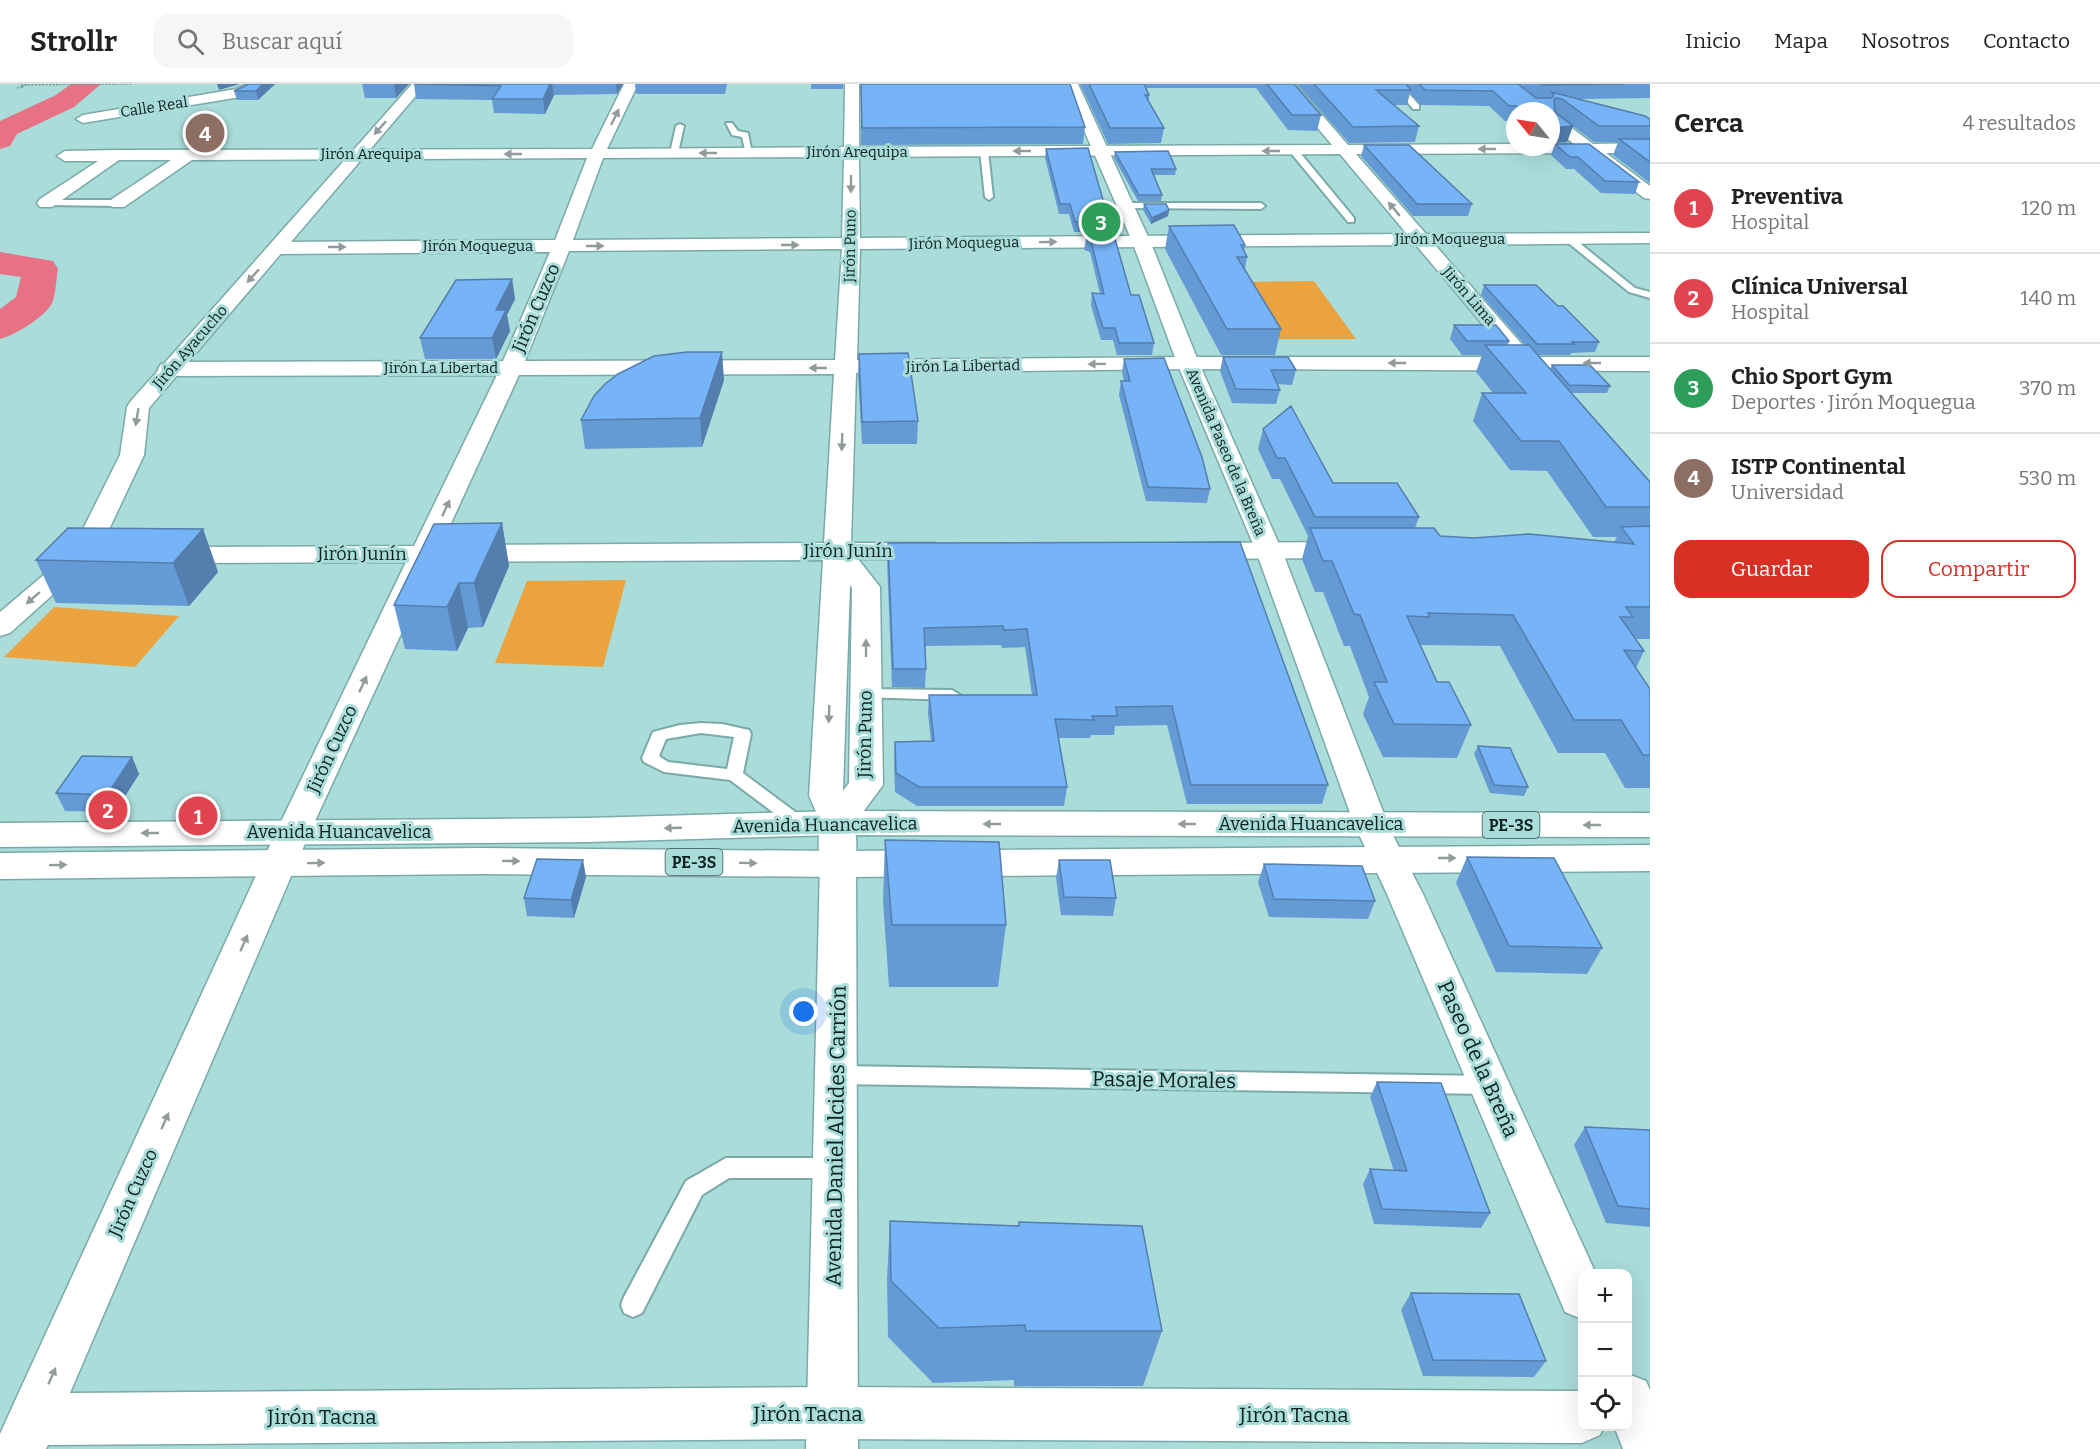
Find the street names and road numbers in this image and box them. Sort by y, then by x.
street label: Calle Real [119,93,189,121]
street label: Jirón Arequipa [805,143,908,161]
street label: Jirón Arequipa [319,145,422,163]
street label: Jirón Puno [840,209,860,284]
street label: Jirón Moquegua [1394,230,1505,248]
street label: Jirón Moquegua [908,233,1019,253]
street label: Jirón Moquegua [422,237,533,255]
street label: Jirón Cuzco [507,260,565,357]
street label: Jirón Lima [1438,262,1499,329]
street label: Jirón Ayacucho [148,302,231,393]
street label: Jirón La Libertad [905,356,1021,376]
street label: Jirón La Libertad [383,359,498,377]
street label: Avenida Paseo de la Breña [1182,365,1270,539]
street label: Jirón Junín [802,540,893,562]
street label: Jirón Junín [316,543,407,565]
street label: Jirón Puno [853,690,877,779]
street label: Jirón Cuzco [302,702,362,797]
street label: Avenida Huancavelica [732,812,918,838]
road number: PE-3S [1482,812,1540,838]
street label: Avenida Huancavelica [1219,813,1404,835]
street label: Avenida Huancavelica [247,821,432,843]
road number: PE-3S [666,849,722,875]
street label: Paseo de la Breña [1432,976,1524,1142]
street label: Avenida Daniel Alcides Carrión [820,985,852,1287]
street label: Pasaje Morales [1092,1066,1236,1094]
street label: Jirón Cuzco [103,1146,162,1241]
street label: Jirón Tacna [752,1401,863,1427]
street label: Jirón Tacna [1238,1402,1349,1428]
street label: Jirón Tacna [266,1404,377,1430]

